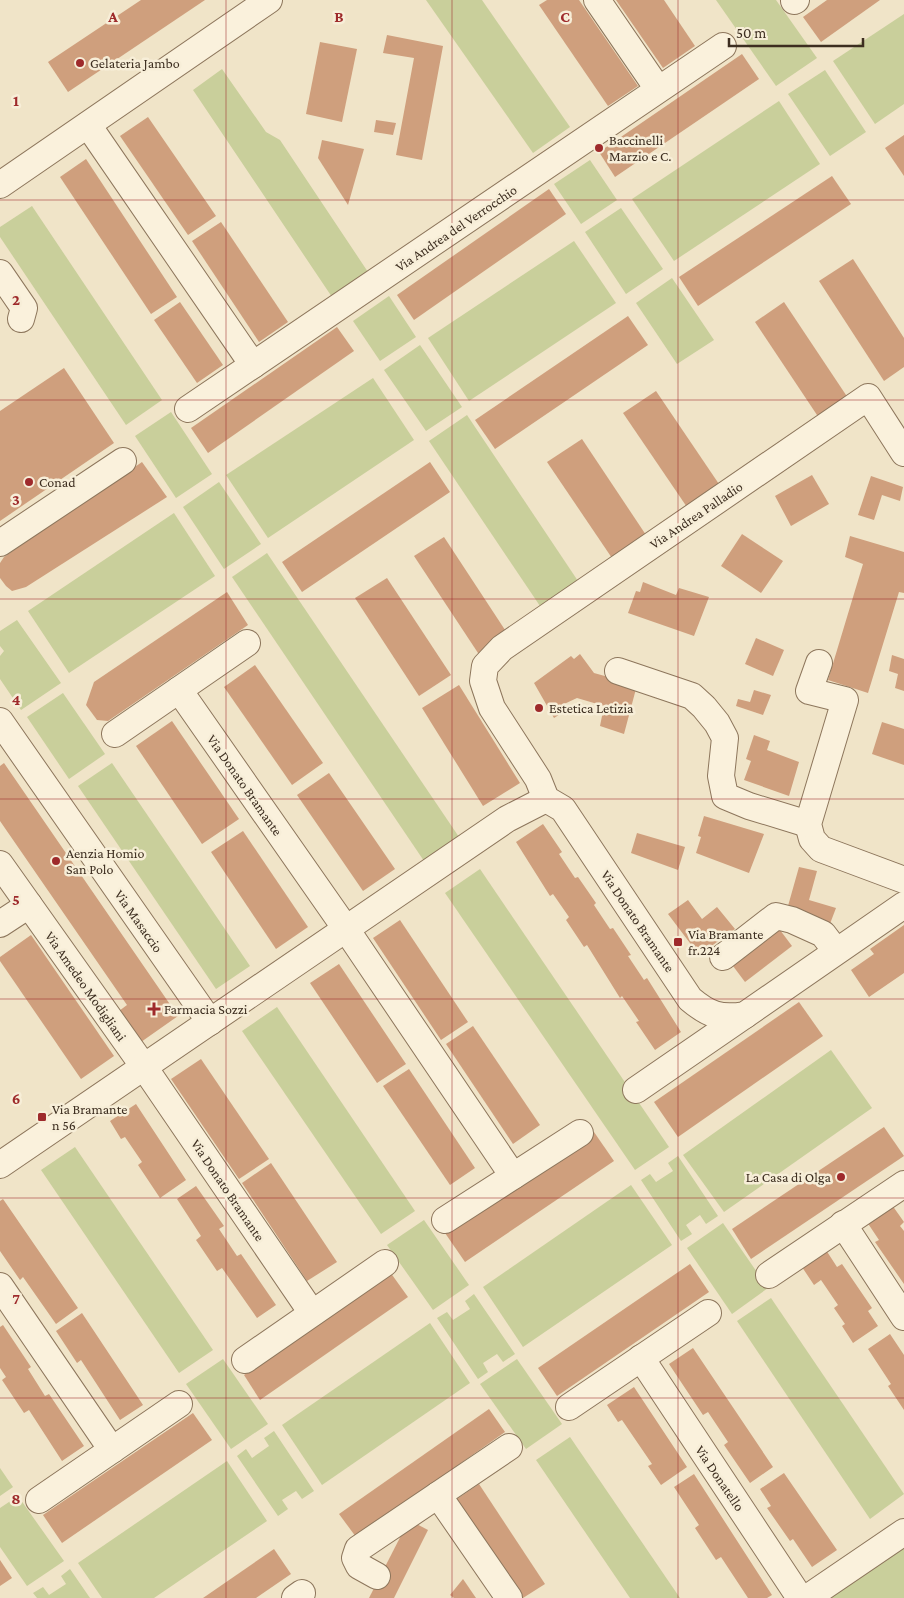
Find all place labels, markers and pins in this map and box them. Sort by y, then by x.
place label: Gelateria Jambo [90,55,180,71]
marker: Gelateria Jambo [74,57,86,69]
place label: Baccinelli Marzio e C. [609,132,671,164]
marker: Baccinelli Marzio e C. [593,142,605,154]
place label: Conad [39,474,76,490]
marker: Conad [23,476,35,488]
place label: Estetica Letizia [549,700,634,716]
marker: Estetica Letizia [533,702,545,714]
place label: Aenzia Homio San Polo [66,845,144,877]
marker: Aenzia Homio San Polo [50,855,62,867]
place label: Via Bramante fr.224 [688,926,763,958]
marker: Via Bramante fr.224 [672,936,684,948]
place label: Farmacia Sozzi [164,1001,248,1017]
marker: Farmacia Sozzi [148,1003,160,1015]
place label: Via Bramante n 56 [52,1101,127,1133]
marker: Via Bramante n 56 [36,1111,48,1123]
place label: La Casa di Olga [746,1169,832,1185]
marker: La Casa di Olga [835,1171,847,1183]

